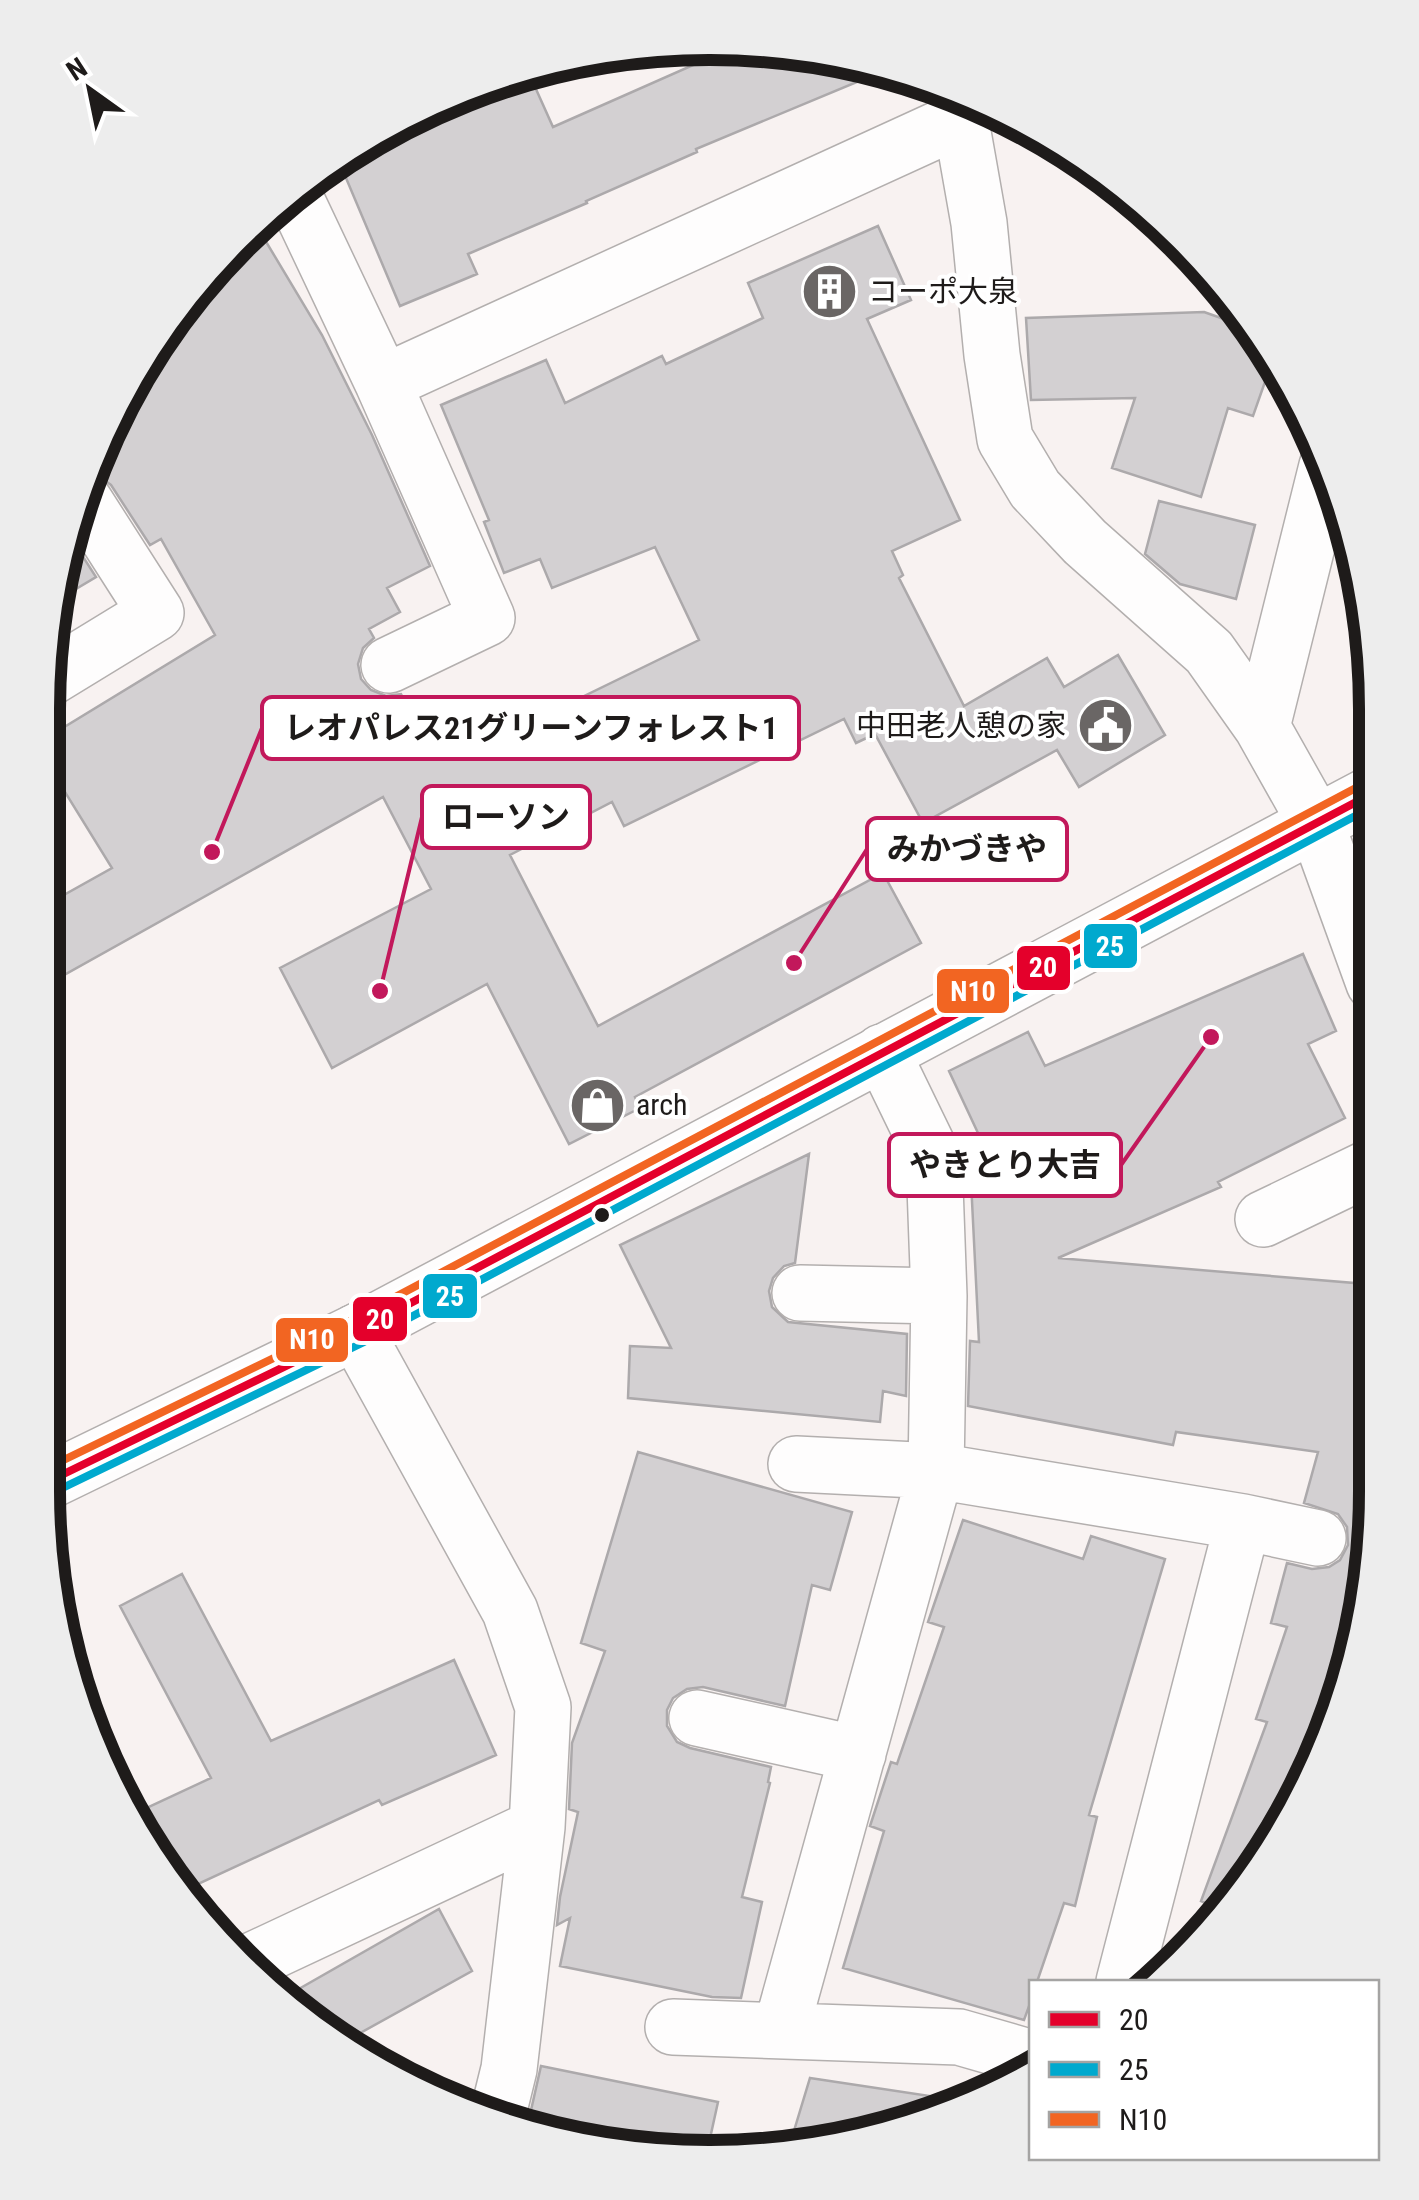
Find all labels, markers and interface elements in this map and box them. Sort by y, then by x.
north arrow [40,40,140,140]
text: N [60,51,93,88]
building icon: コーポ大泉 [799,262,859,322]
place label: コーポ大泉 [868,274,1018,309]
public building icon: 中田老人憩の家 [1075,696,1135,756]
callout: レオパレス21グリーンフォレスト1 [262,697,799,759]
place label: 中田老人憩の家 [856,708,1066,743]
text: レオパレス21グリーンフォレスト1 [284,709,778,747]
callout: ローソン [422,786,590,848]
text: ローソン [442,798,570,836]
callout: みかづきや [867,818,1067,880]
text: みかづきや [887,830,1047,868]
line badge: 25 [1082,922,1139,970]
text: 25 [1096,930,1124,963]
line badge: 20 [1015,944,1072,992]
text: 20 [1029,951,1057,984]
line badge: N10 [935,967,1011,1015]
text: N10 [950,975,996,1008]
shop icon: arch [567,1075,627,1135]
place label: arch [636,1087,688,1122]
callout: やきとり大吉 [889,1134,1121,1196]
text: やきとり大吉 [909,1146,1101,1184]
unlabelled marker [592,1205,612,1225]
line badge: 25 [421,1272,479,1320]
text: 25 [436,1280,464,1313]
line badge: 20 [351,1295,409,1343]
text: 20 [366,1303,394,1336]
line badge: N10 [274,1316,350,1364]
text: N10 [289,1323,335,1356]
legend [1029,1980,1379,2160]
text: 20 [1119,2002,1149,2037]
text: 25 [1119,2052,1149,2087]
text: N10 [1119,2102,1167,2137]

